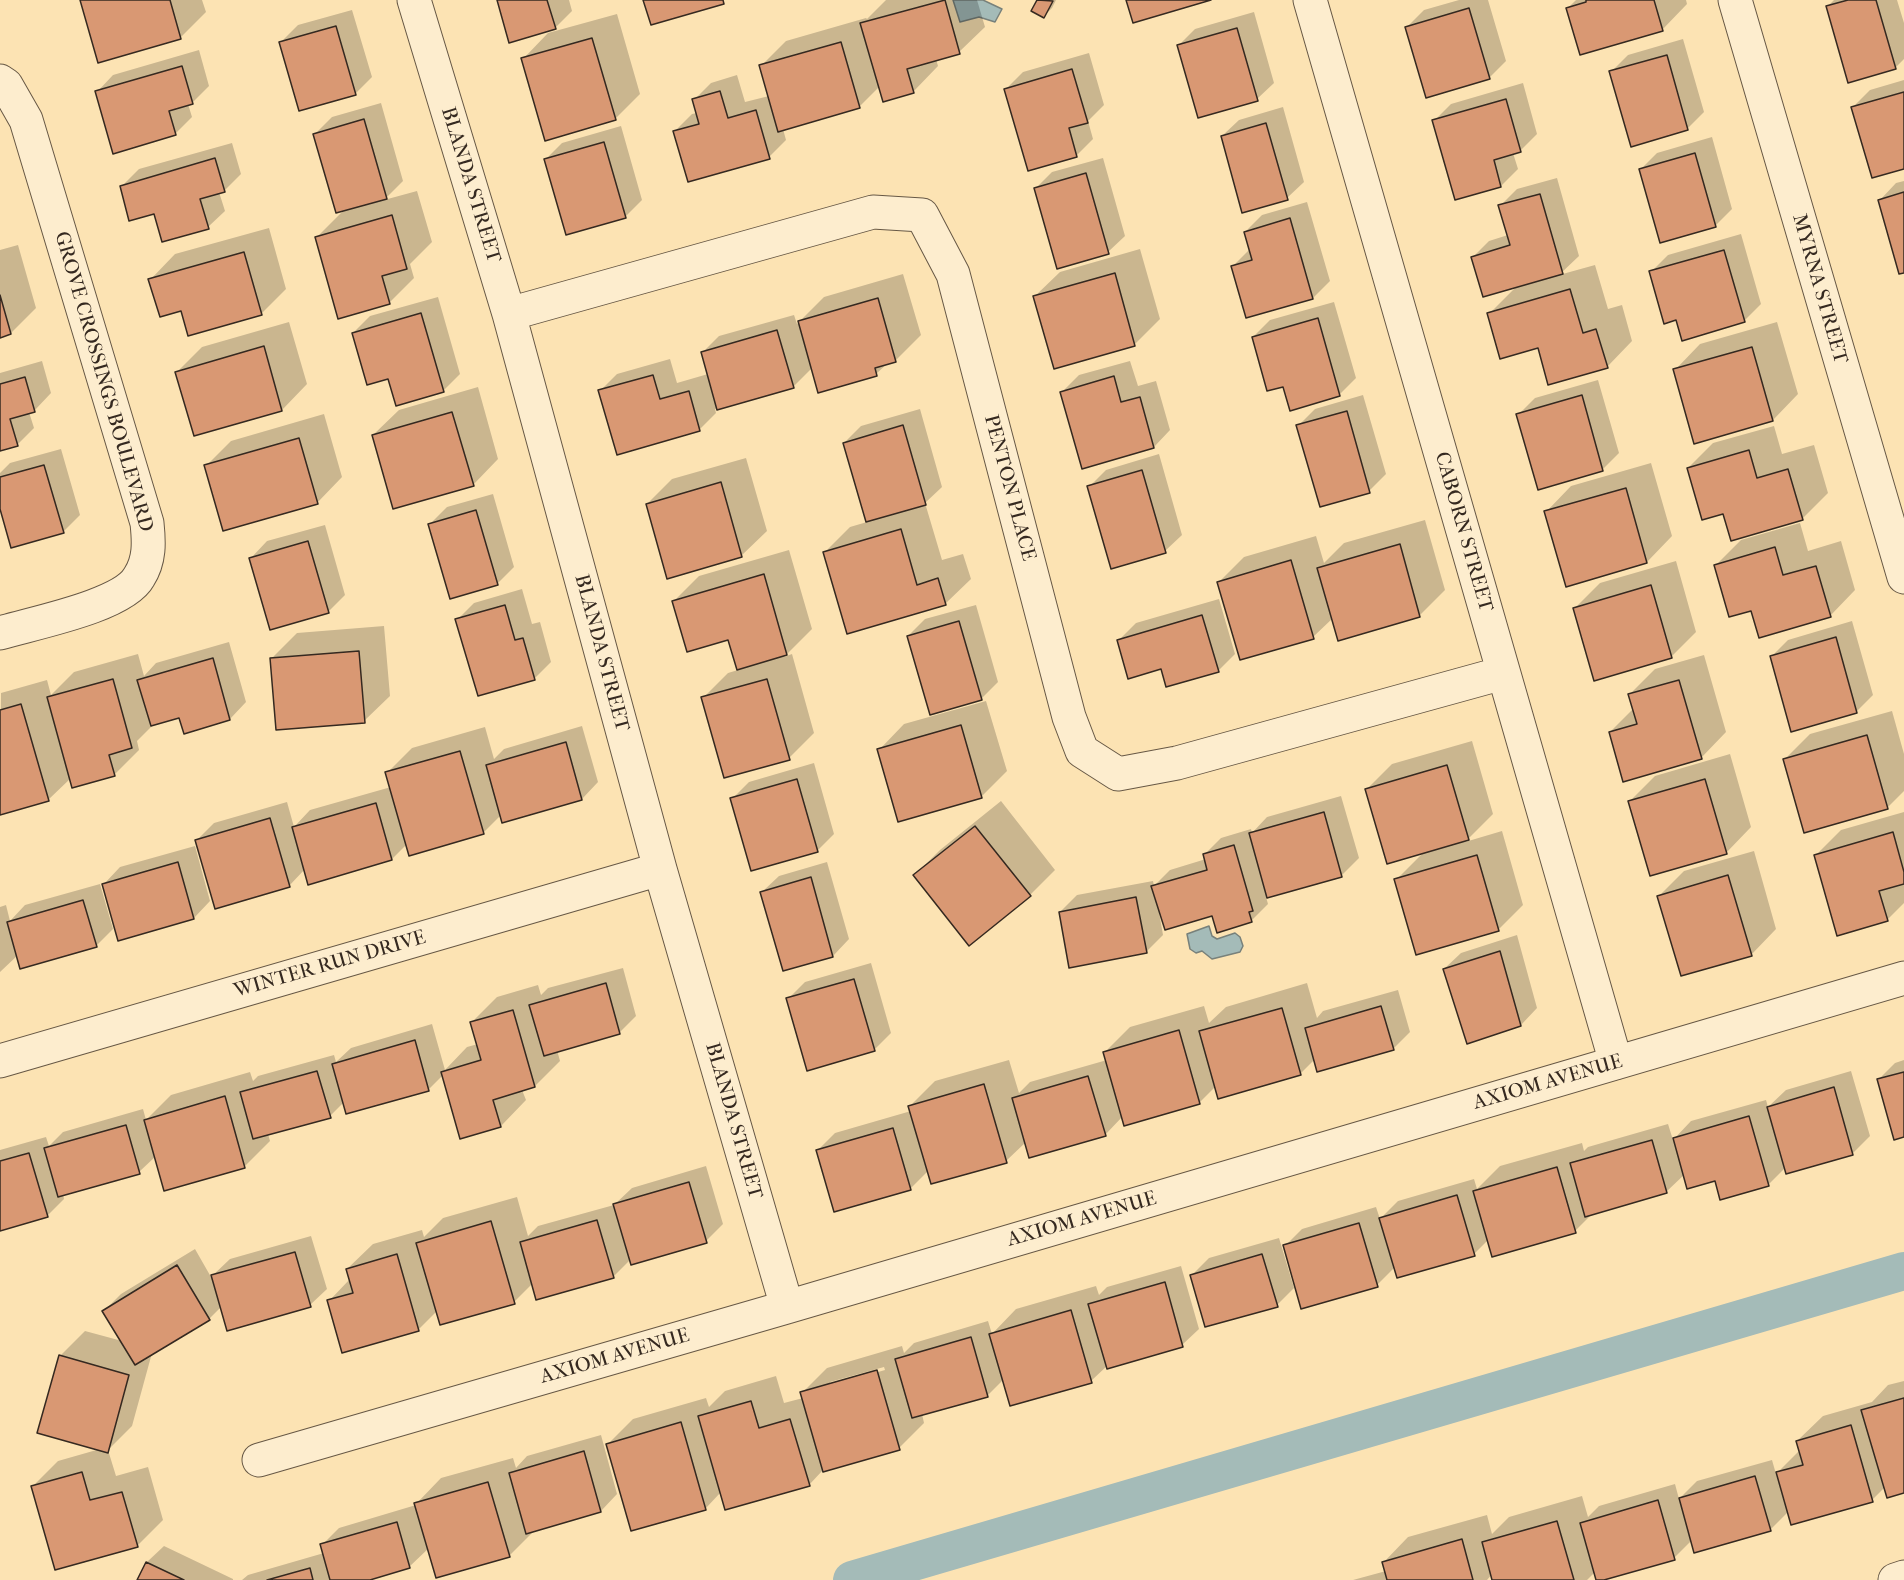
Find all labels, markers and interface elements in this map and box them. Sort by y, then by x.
street label: BLANDA STREET [435,104,505,266]
street label: MYRNA STREET [1786,211,1852,367]
street label: GROVE CROSSINGS BOULEVARD [49,229,157,535]
street label: PENTON PLACE [978,412,1040,564]
street label: CABORN STREET [1429,449,1497,615]
street label: BLANDA STREET [568,572,634,734]
street label: WINTER RUN DRIVE [231,926,429,1004]
street label: BLANDA STREET [699,1040,767,1202]
street label: AXIOM AVENUE [1471,1050,1625,1116]
street label: AXIOM AVENUE [1005,1187,1159,1253]
street label: AXIOM AVENUE [538,1324,692,1390]

